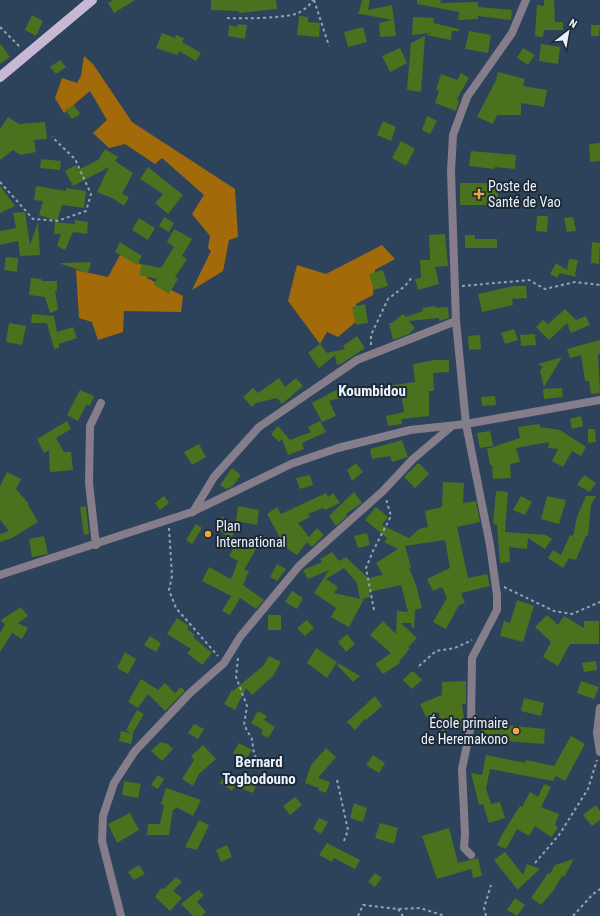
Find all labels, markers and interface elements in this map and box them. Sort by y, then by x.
north arrow [548,12,588,52]
text: N [567,17,579,31]
place label: Poste de Santé de Vao [488,178,561,210]
marker: Poste de Santé de Vao [473,188,485,200]
district label: Koumbidou [338,382,406,400]
place label: Plan International [216,518,286,550]
marker: Plan International [203,529,213,539]
place label: École primaire de Heremakono [421,714,508,747]
marker: École primaire de Heremakono [511,726,521,736]
district label: Bernard Togbodouno [222,753,296,788]

